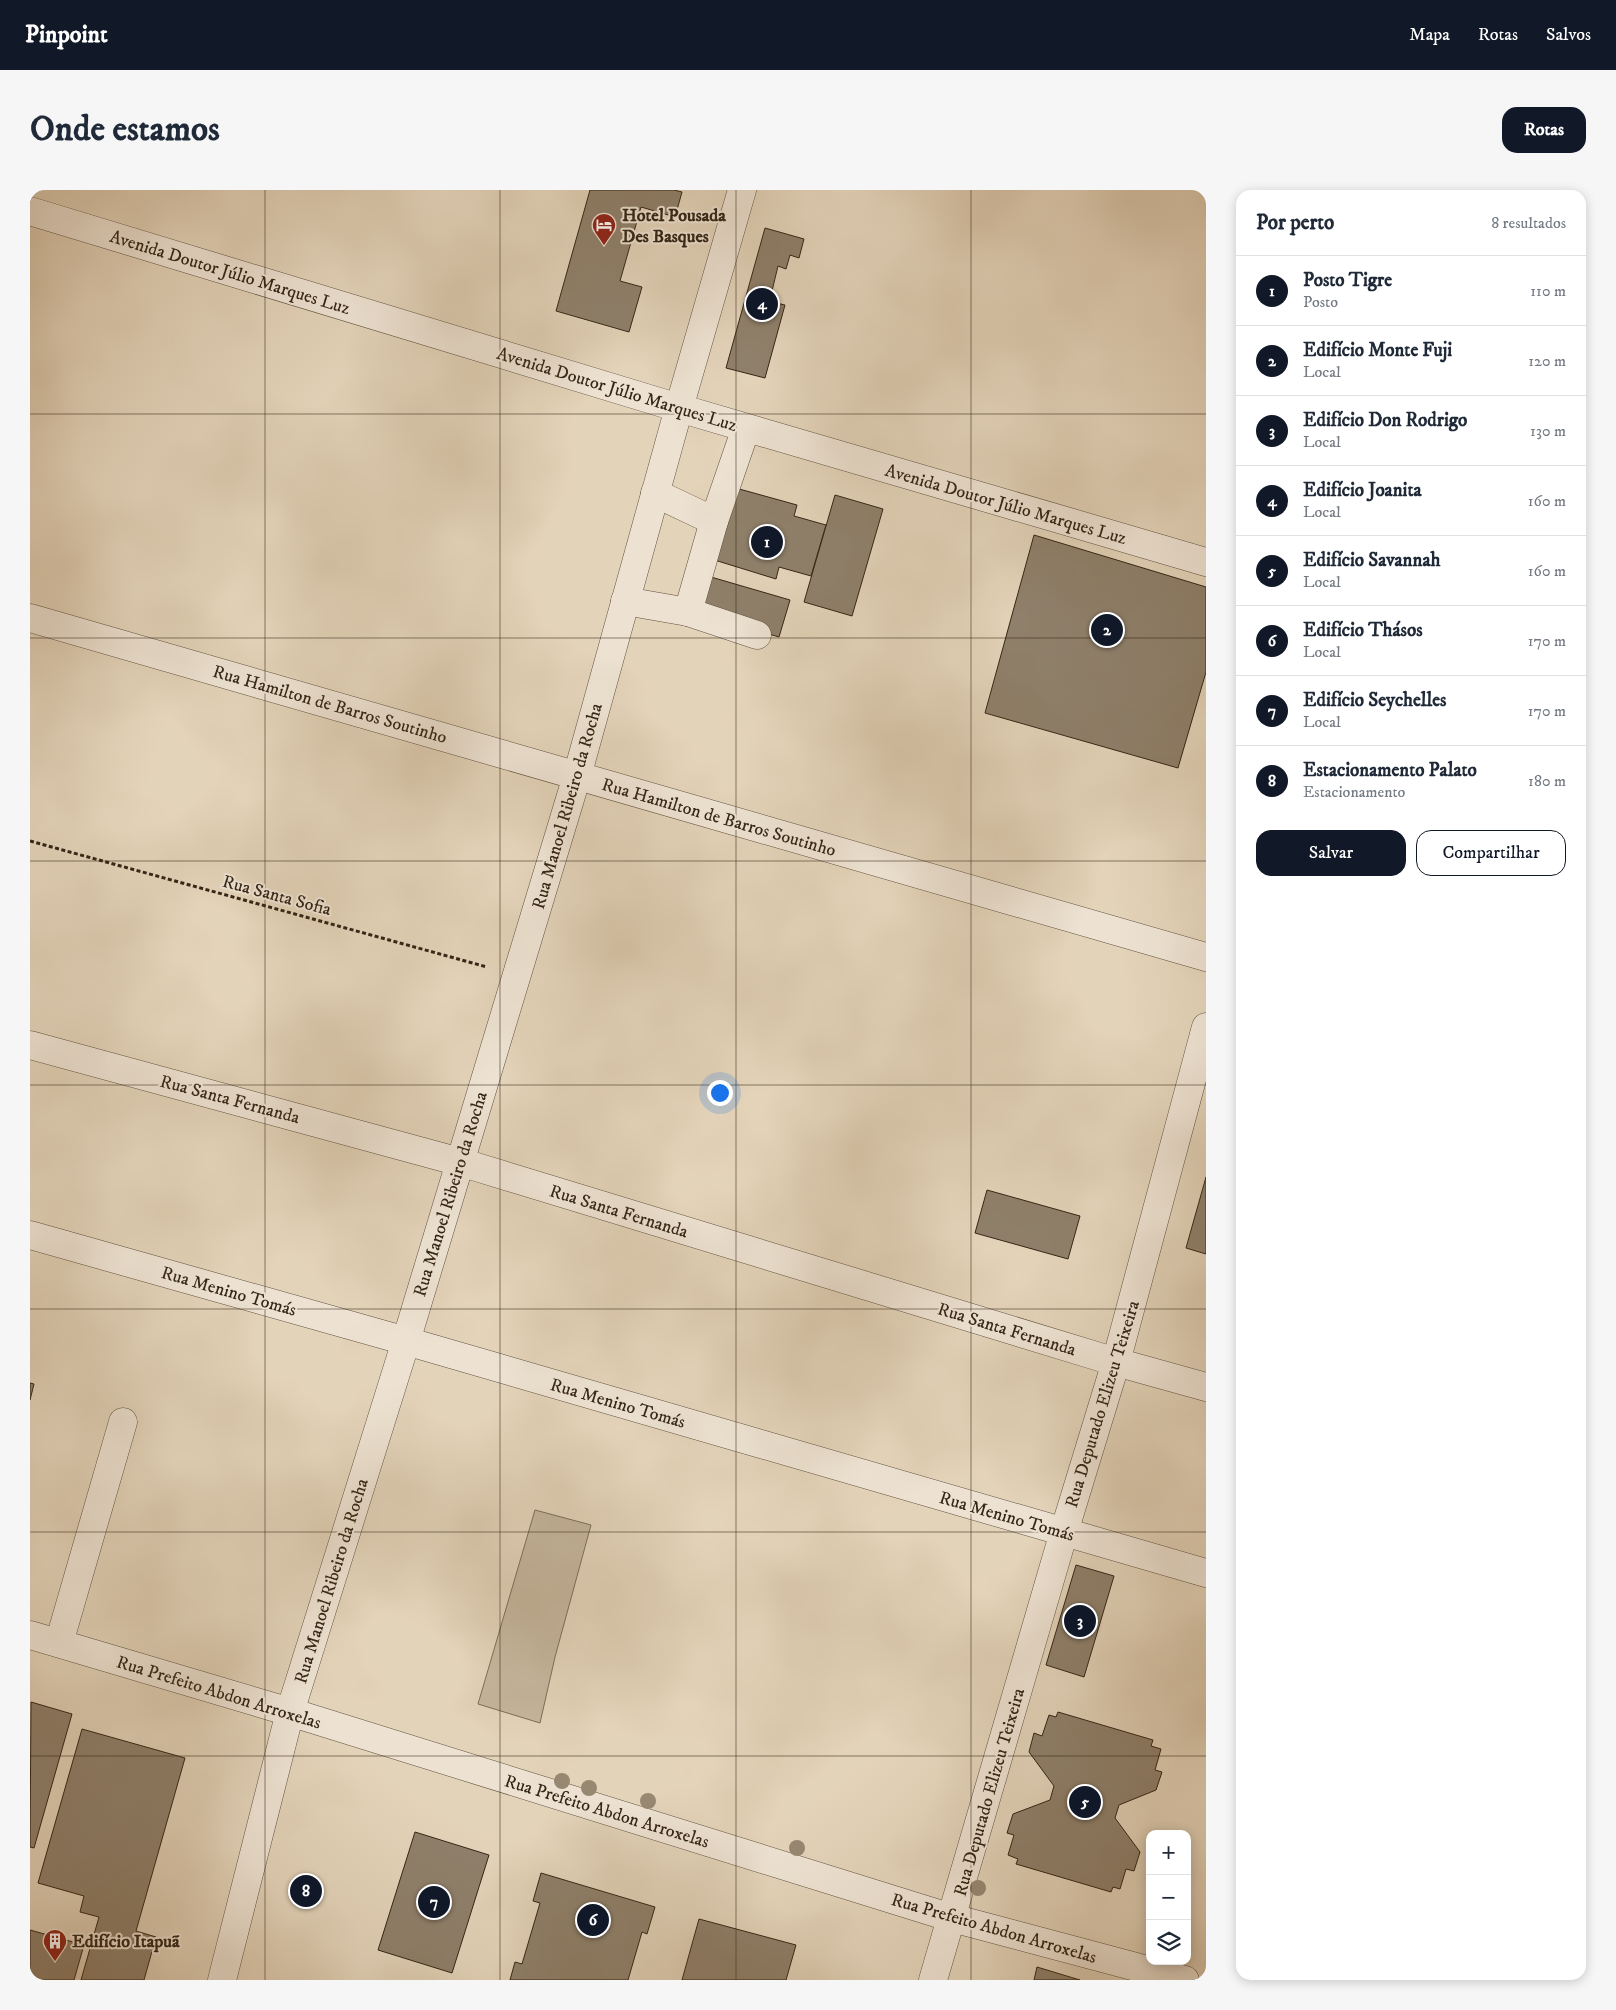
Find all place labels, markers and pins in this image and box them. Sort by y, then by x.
place label: Hotel Pousada Des Basques [622,205,726,248]
hotel icon: Hotel Pousada Des Basques [591,212,617,246]
pin: 4 [746,285,778,323]
pin: 1 [751,523,783,561]
pin: 2 [1091,611,1123,649]
pin: 3 [1064,1602,1096,1640]
pin: 5 [1069,1783,1101,1821]
pin: 8 [290,1872,322,1910]
pin: 7 [418,1883,450,1921]
pin: 6 [577,1901,609,1939]
building icon: Edifício Itapuã [42,1928,68,1962]
place label: Edifício Itapuã [72,1931,180,1953]

